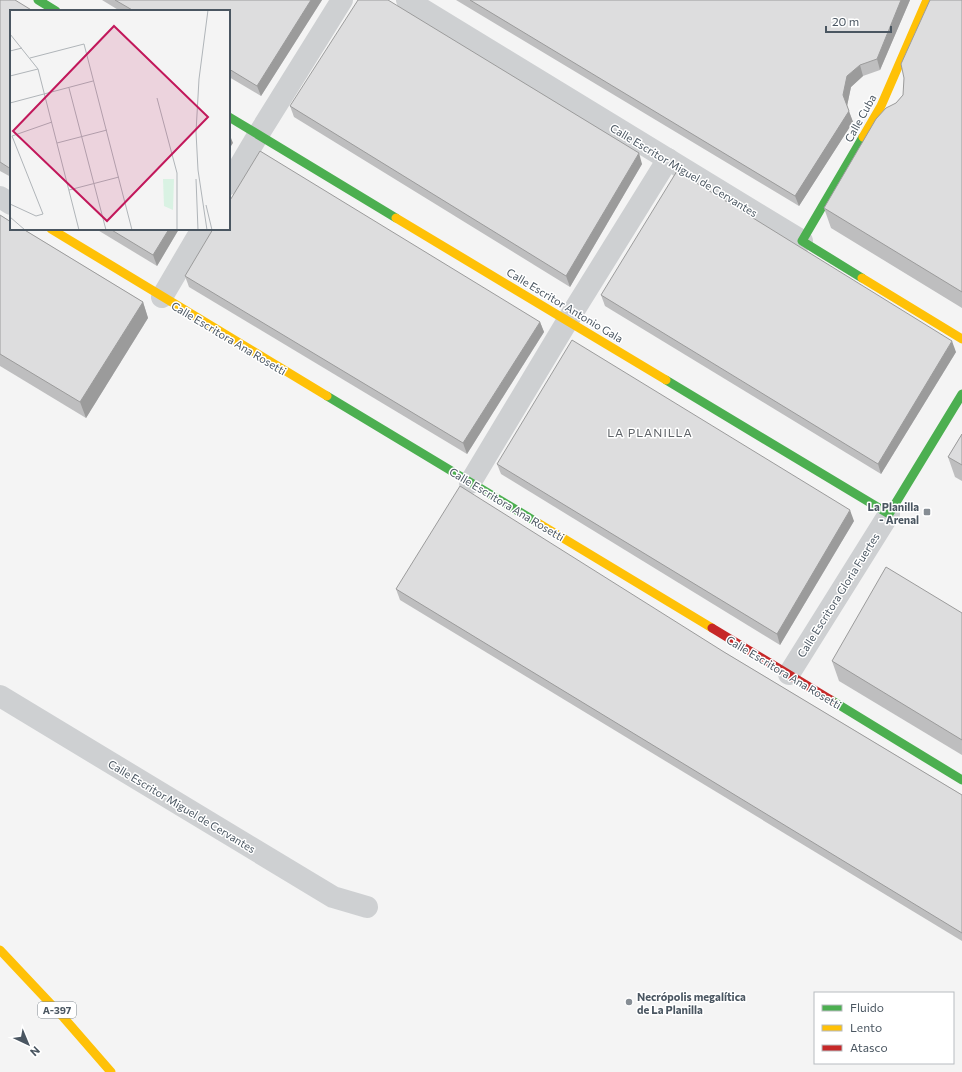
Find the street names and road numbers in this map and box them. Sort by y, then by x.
street label: Calle Cuba [842,92,878,144]
street label: Calle Escritor Miguel de Cervantes [608,121,760,219]
street label: Calle Escritor Antonio Gala [504,265,626,345]
street label: Calle Escritora Ana Rosetti [169,298,289,378]
street label: Calle Escritora Ana Rosetti [447,464,567,544]
street label: Calle Escritora Gloria Fuertes [794,530,882,660]
street label: Calle Escritora Ana Rosetti [724,632,844,712]
street label: Calle Escritor Miguel de Cervantes [106,757,258,855]
road number: A-397 [38,1002,76,1018]

